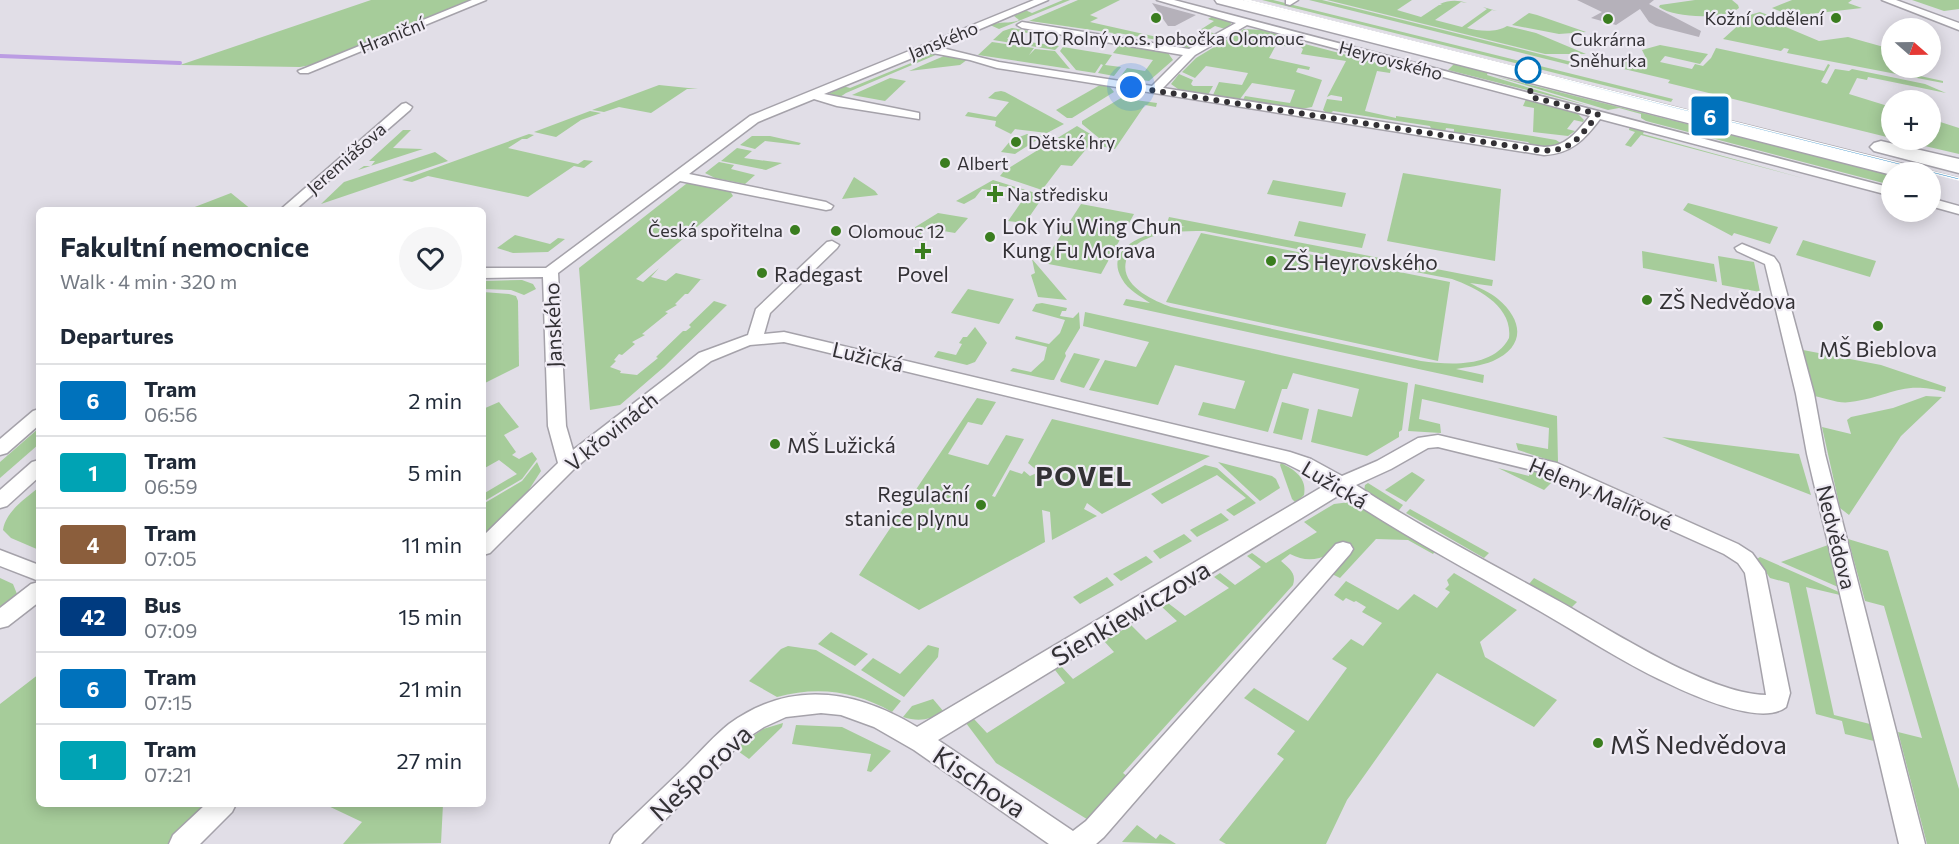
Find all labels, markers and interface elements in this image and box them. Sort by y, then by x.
place label: Kožní oddělení [1704,7,1825,29]
street label: Hraniční [356,11,429,58]
marker: AUTO Rolný v.o.s. pobočka Olomouc [1149,11,1163,25]
marker: Kožní oddělení [1829,11,1843,25]
marker: Cukrárna Sněhurka [1601,12,1615,26]
street label: Janského [905,16,981,64]
north arrow [1881,18,1941,78]
map controls [1881,18,1941,222]
place label: AUTO Rolný v.o.s. pobočka Olomouc [1008,27,1304,49]
place label: Cukrárna Sněhurka [1569,28,1647,71]
street label: Heyrovského [1337,36,1445,84]
unlabelled marker [1515,57,1541,83]
your location [1116,72,1146,102]
button: + [1881,90,1941,150]
line badge: 6 [1690,96,1730,136]
text: 6 [1704,104,1716,129]
street label: Jeremiášova [302,118,390,198]
place label: Dětské hry [1028,131,1115,153]
marker: Dětské hry [1009,135,1023,149]
place label: Albert [957,152,1009,174]
marker: Albert [938,156,952,170]
button: − [1881,162,1941,222]
place label: Na středisku [1007,183,1108,205]
marker: Na středisku [988,187,1002,201]
place label: Lok Yiu Wing Chun Kung Fu Morava [1002,213,1181,262]
place label: Česká spořitelna [648,219,783,241]
place label: Olomouc 12 [848,220,945,242]
marker: Česká spořitelna [788,223,802,237]
marker: Olomouc 12 [829,224,843,238]
button: heart [399,227,462,290]
text: Fakultní nemocnice [60,229,309,263]
marker: Lok Yiu Wing Chun Kung Fu Morava [983,230,997,244]
marker: Povel [916,244,930,258]
place label: ZŠ Heyrovského [1283,249,1438,274]
marker: ZŠ Heyrovského [1264,254,1278,268]
place label: Radegast [774,261,863,286]
place label: Povel [897,261,949,286]
marker: Radegast [755,266,769,280]
text: Walk · 4 min · 320 m [60,269,237,293]
street label: Janského [538,282,566,368]
place label: ZŠ Nedvědova [1659,288,1796,313]
marker: ZŠ Nedvědova [1640,293,1654,307]
marker: MŠ Bieblova [1871,319,1885,333]
text: Departures [60,322,174,349]
street label: Lužická [830,336,906,376]
place label: MŠ Bieblova [1819,336,1937,361]
text: Tram [144,375,196,402]
street label: V křovinách [560,386,662,476]
text: 2 min [408,387,462,414]
text: 6 [87,388,99,413]
text: 06:56 [144,402,198,426]
place label: MŠ Lužická [787,432,896,457]
marker: MŠ Lužická [768,437,782,451]
text: Tram [144,447,196,474]
street label: Heleny Malířové [1526,452,1676,534]
street label: Lužická [1298,455,1372,513]
text: 5 min [408,459,462,486]
district label: POVEL [1035,459,1133,492]
text: 1 [88,460,98,485]
text: 06:59 [144,474,198,498]
place label: Regulační stanice plynu [845,481,970,530]
street label: Nedvědova [1812,482,1862,592]
marker: Regulační stanice plynu [974,498,988,512]
text: Tram [144,519,196,546]
text: 11 min [402,531,462,558]
text: 4 [87,532,99,557]
text: 07:05 [144,546,197,570]
street label: Sienkiewiczova [1045,552,1215,672]
text: Bus [144,591,181,618]
text: 15 min [398,603,462,630]
text: 42 [81,604,105,629]
text: 07:09 [144,618,197,642]
text: Tram [144,663,196,690]
text: 21 min [399,675,462,702]
text: 6 [87,676,99,701]
text: 07:15 [144,690,192,714]
street label: Nešporova [643,717,757,827]
place label: MŠ Nedvědova [1610,728,1787,759]
text: Tram [144,735,196,762]
marker: MŠ Nedvědova [1591,736,1605,750]
street label: Kischova [928,739,1032,823]
text: 27 min [397,747,462,774]
text: 1 [88,748,98,773]
text: 07:21 [144,762,192,786]

